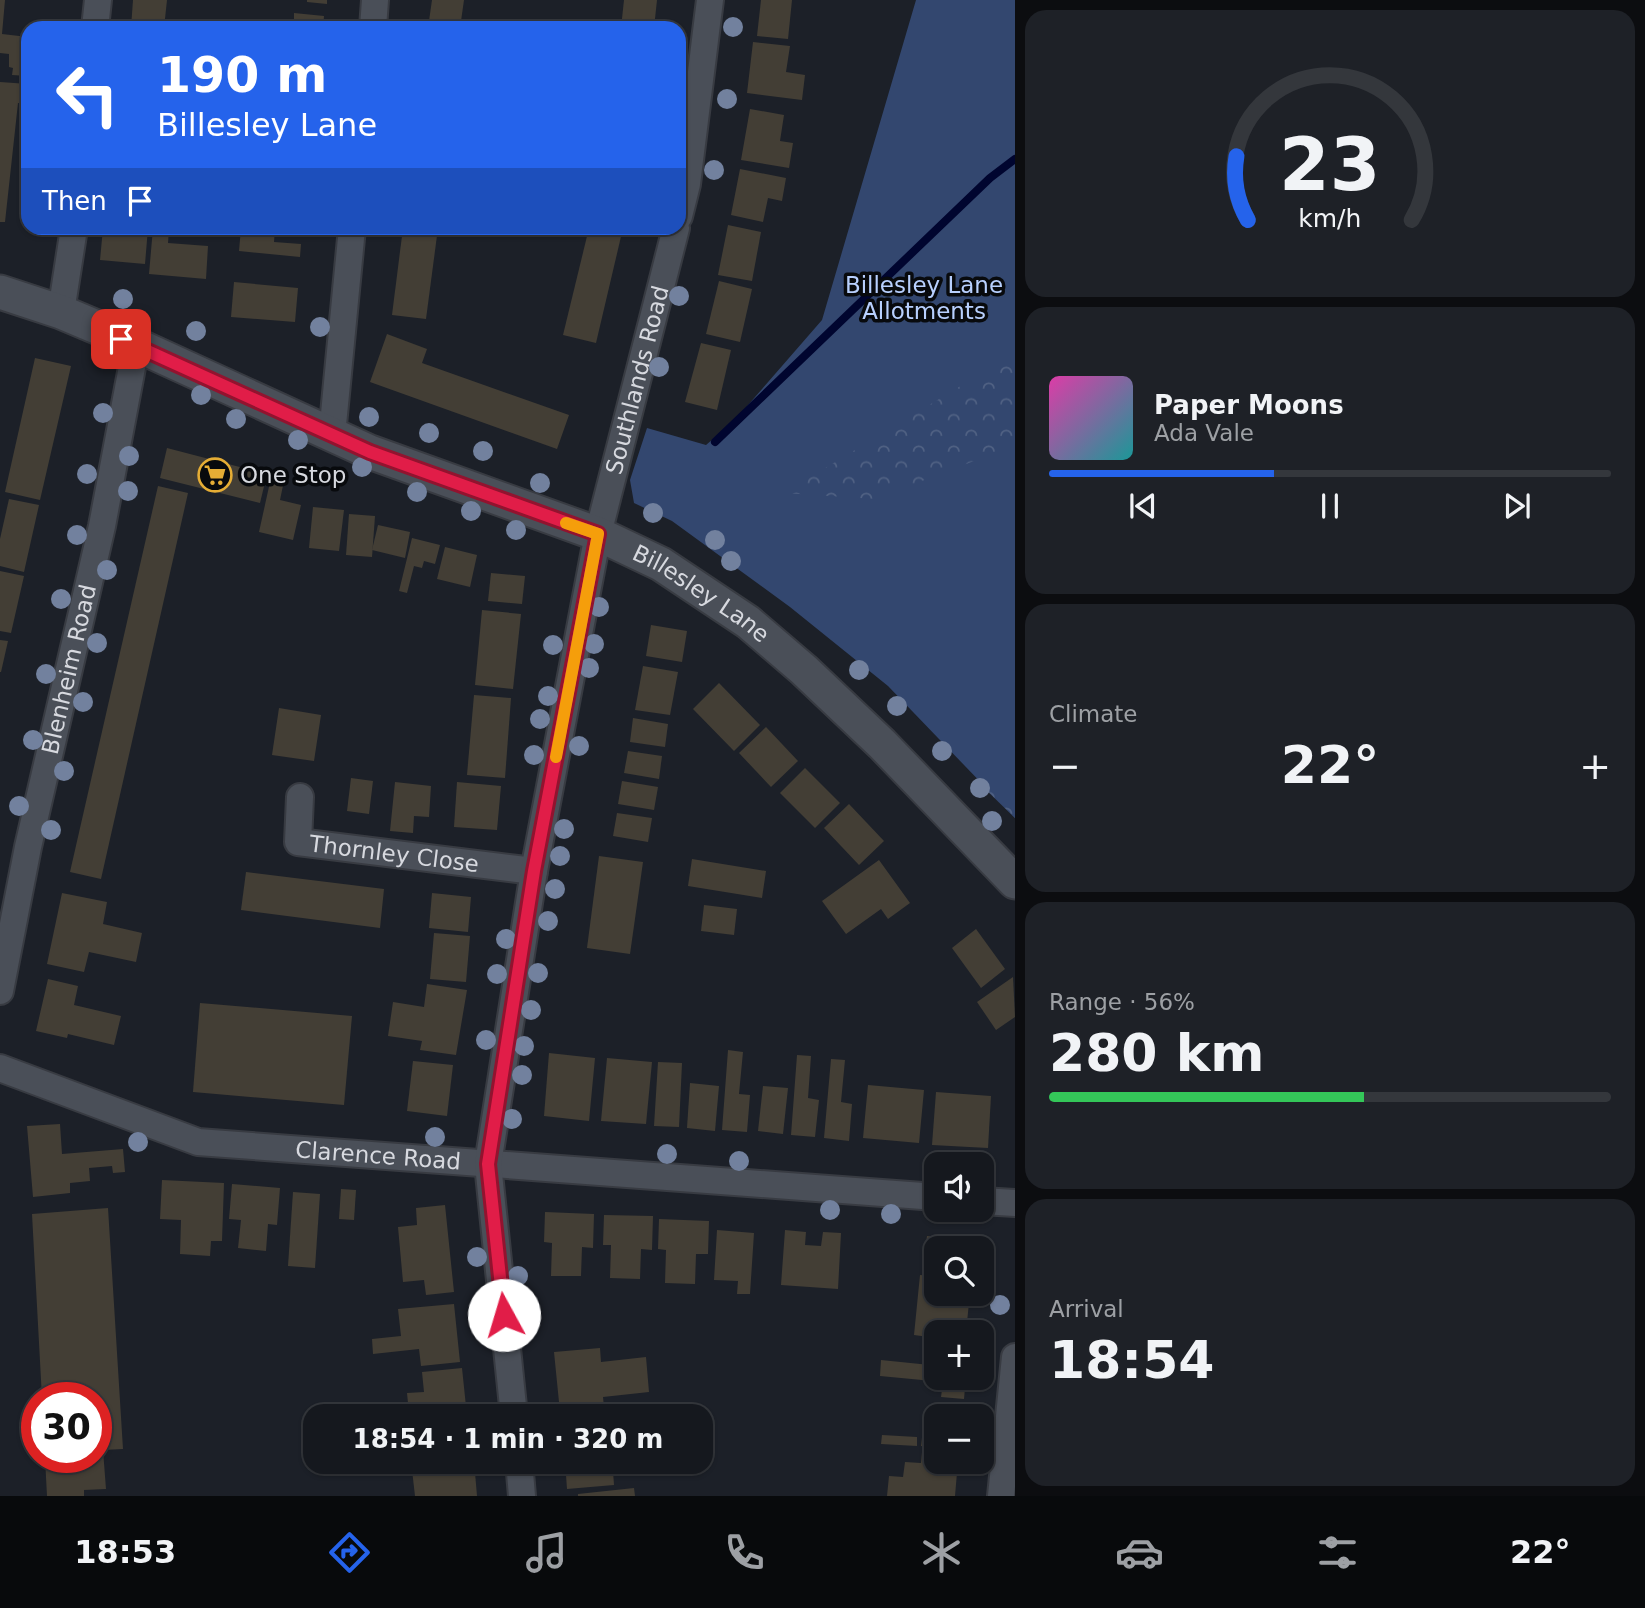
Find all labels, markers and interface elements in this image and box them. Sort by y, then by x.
text: 190 m [157,47,327,104]
icon: left [42,49,133,140]
text: Billesley Lane [157,106,377,144]
text: 23 [1279,122,1381,207]
icon: arrive [121,182,159,220]
text: Then [42,186,107,216]
text: km/h [1298,203,1362,232]
park label: Billesley Lane Allotments [845,272,1003,324]
street label: Southlands Road [601,283,674,477]
pin [91,309,151,369]
icon: arrive [102,320,140,358]
text: Paper Moons [1154,390,1344,420]
text: Ada Vale [1154,420,1254,446]
supermarket icon: One Stop [196,456,234,494]
place label: One Stop [240,462,346,488]
icon: previous [1124,487,1162,525]
icon: pause [1311,487,1349,525]
icon: next [1498,487,1536,525]
street label: Billesley Lane [629,540,775,648]
street label: Blenheim Road [37,582,101,757]
text: Climate [1049,701,1138,727]
text: 22° [1281,735,1379,795]
text: − [1049,744,1081,788]
text: + [1579,744,1611,788]
street label: Thornley Close [307,830,480,877]
text: Range · 56% [1049,989,1195,1015]
text: 280 km [1049,1023,1264,1083]
street label: Clarence Road [294,1136,462,1175]
map controls [924,1152,994,1474]
button: sound [924,1152,994,1222]
button: search [924,1236,994,1306]
position arrow [467,1278,541,1352]
text: Arrival [1049,1296,1124,1322]
button: + [924,1320,994,1390]
text: 18:54 [1049,1330,1215,1390]
speed limit sign: 30 [21,1382,112,1473]
button: − [924,1404,994,1474]
text: 18:54 · 1 min · 320 m [353,1424,663,1454]
icon: directions [325,1528,374,1577]
icon: music [522,1528,571,1577]
icon: phone [720,1528,769,1577]
icon: climate [917,1528,966,1577]
icon: car [1115,1528,1164,1577]
icon: filters [1313,1528,1362,1577]
text: 18:53 [74,1533,176,1571]
text: 22° [1510,1533,1571,1571]

